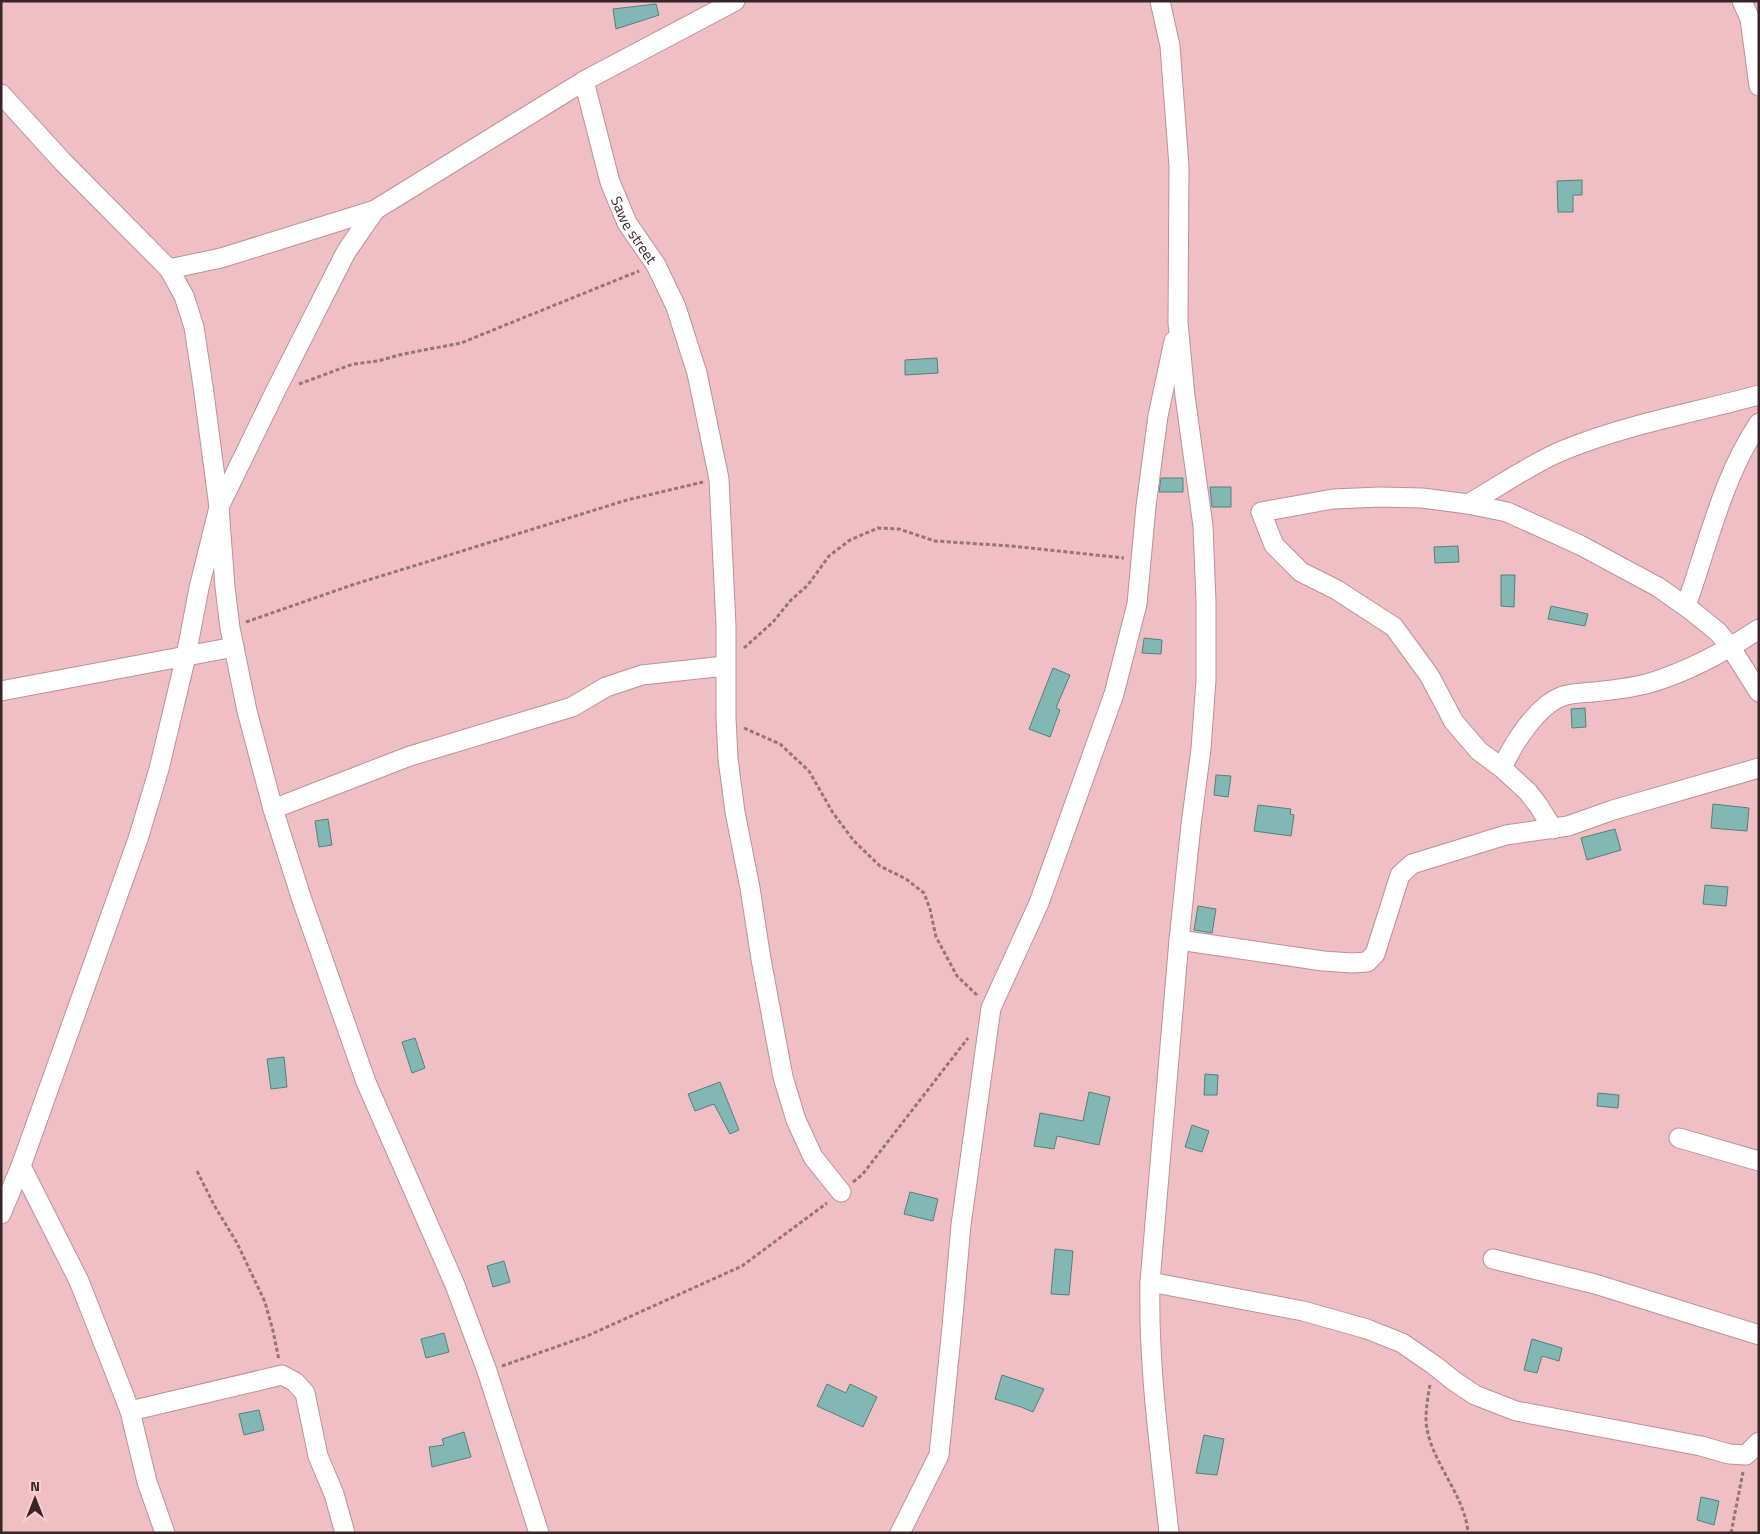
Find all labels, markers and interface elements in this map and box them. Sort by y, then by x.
street label: Sawe street [605,192,664,269]
north arrow [10,1474,60,1524]
text: N [30,1475,40,1496]

